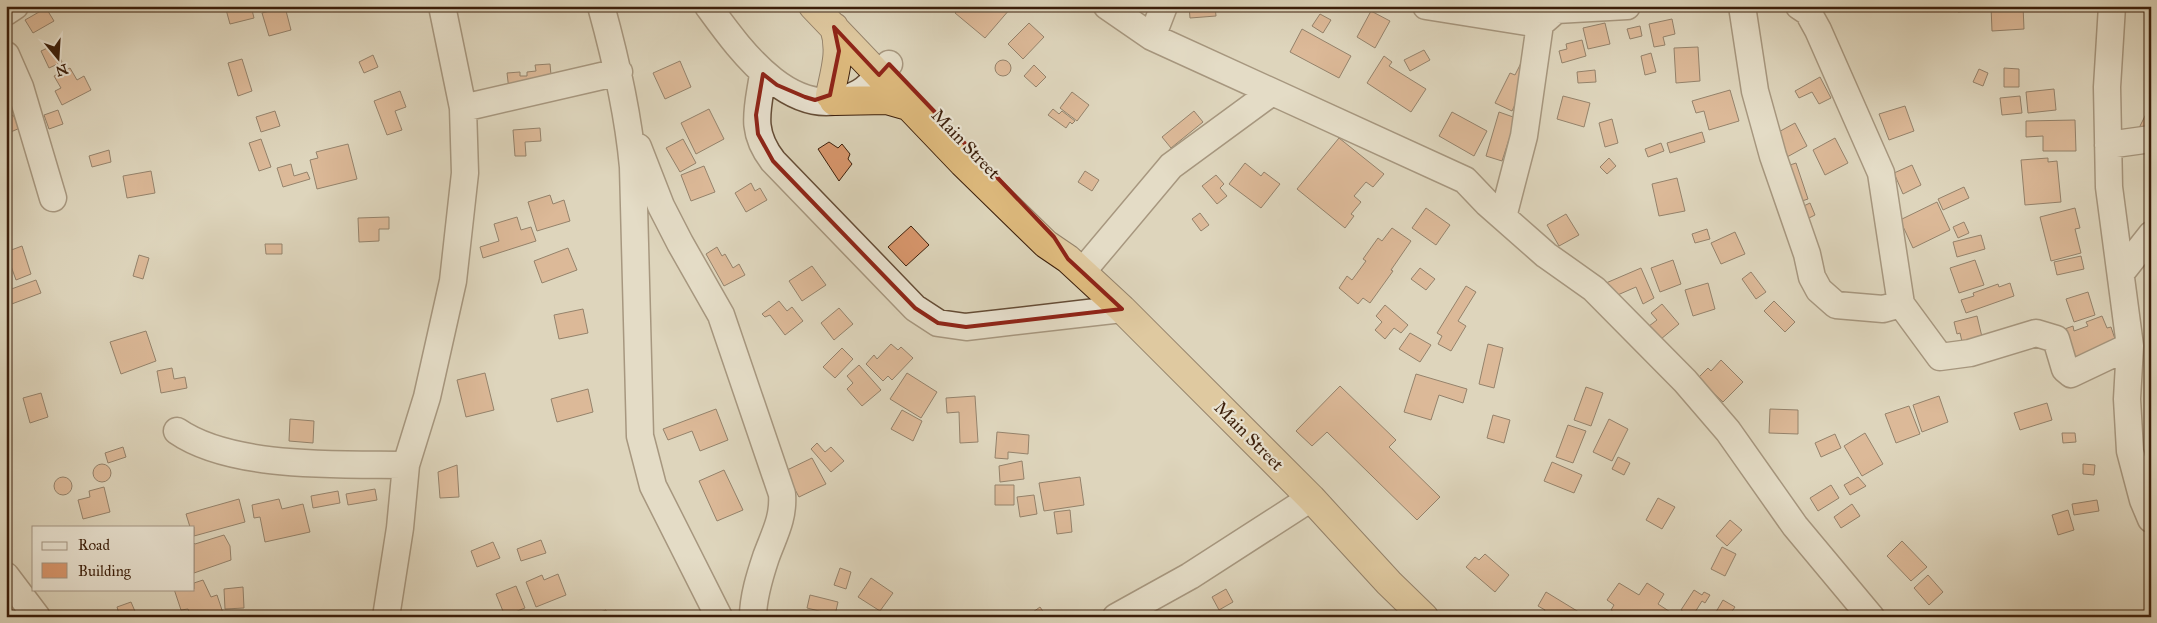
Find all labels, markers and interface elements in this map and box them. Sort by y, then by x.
north arrow [32,32,82,82]
text: N [53,60,70,80]
street label: Main Street [927,104,1005,184]
street label: Main Street [1210,397,1289,476]
legend [32,526,195,590]
text: Road [78,536,110,554]
text: Building [78,562,132,580]

